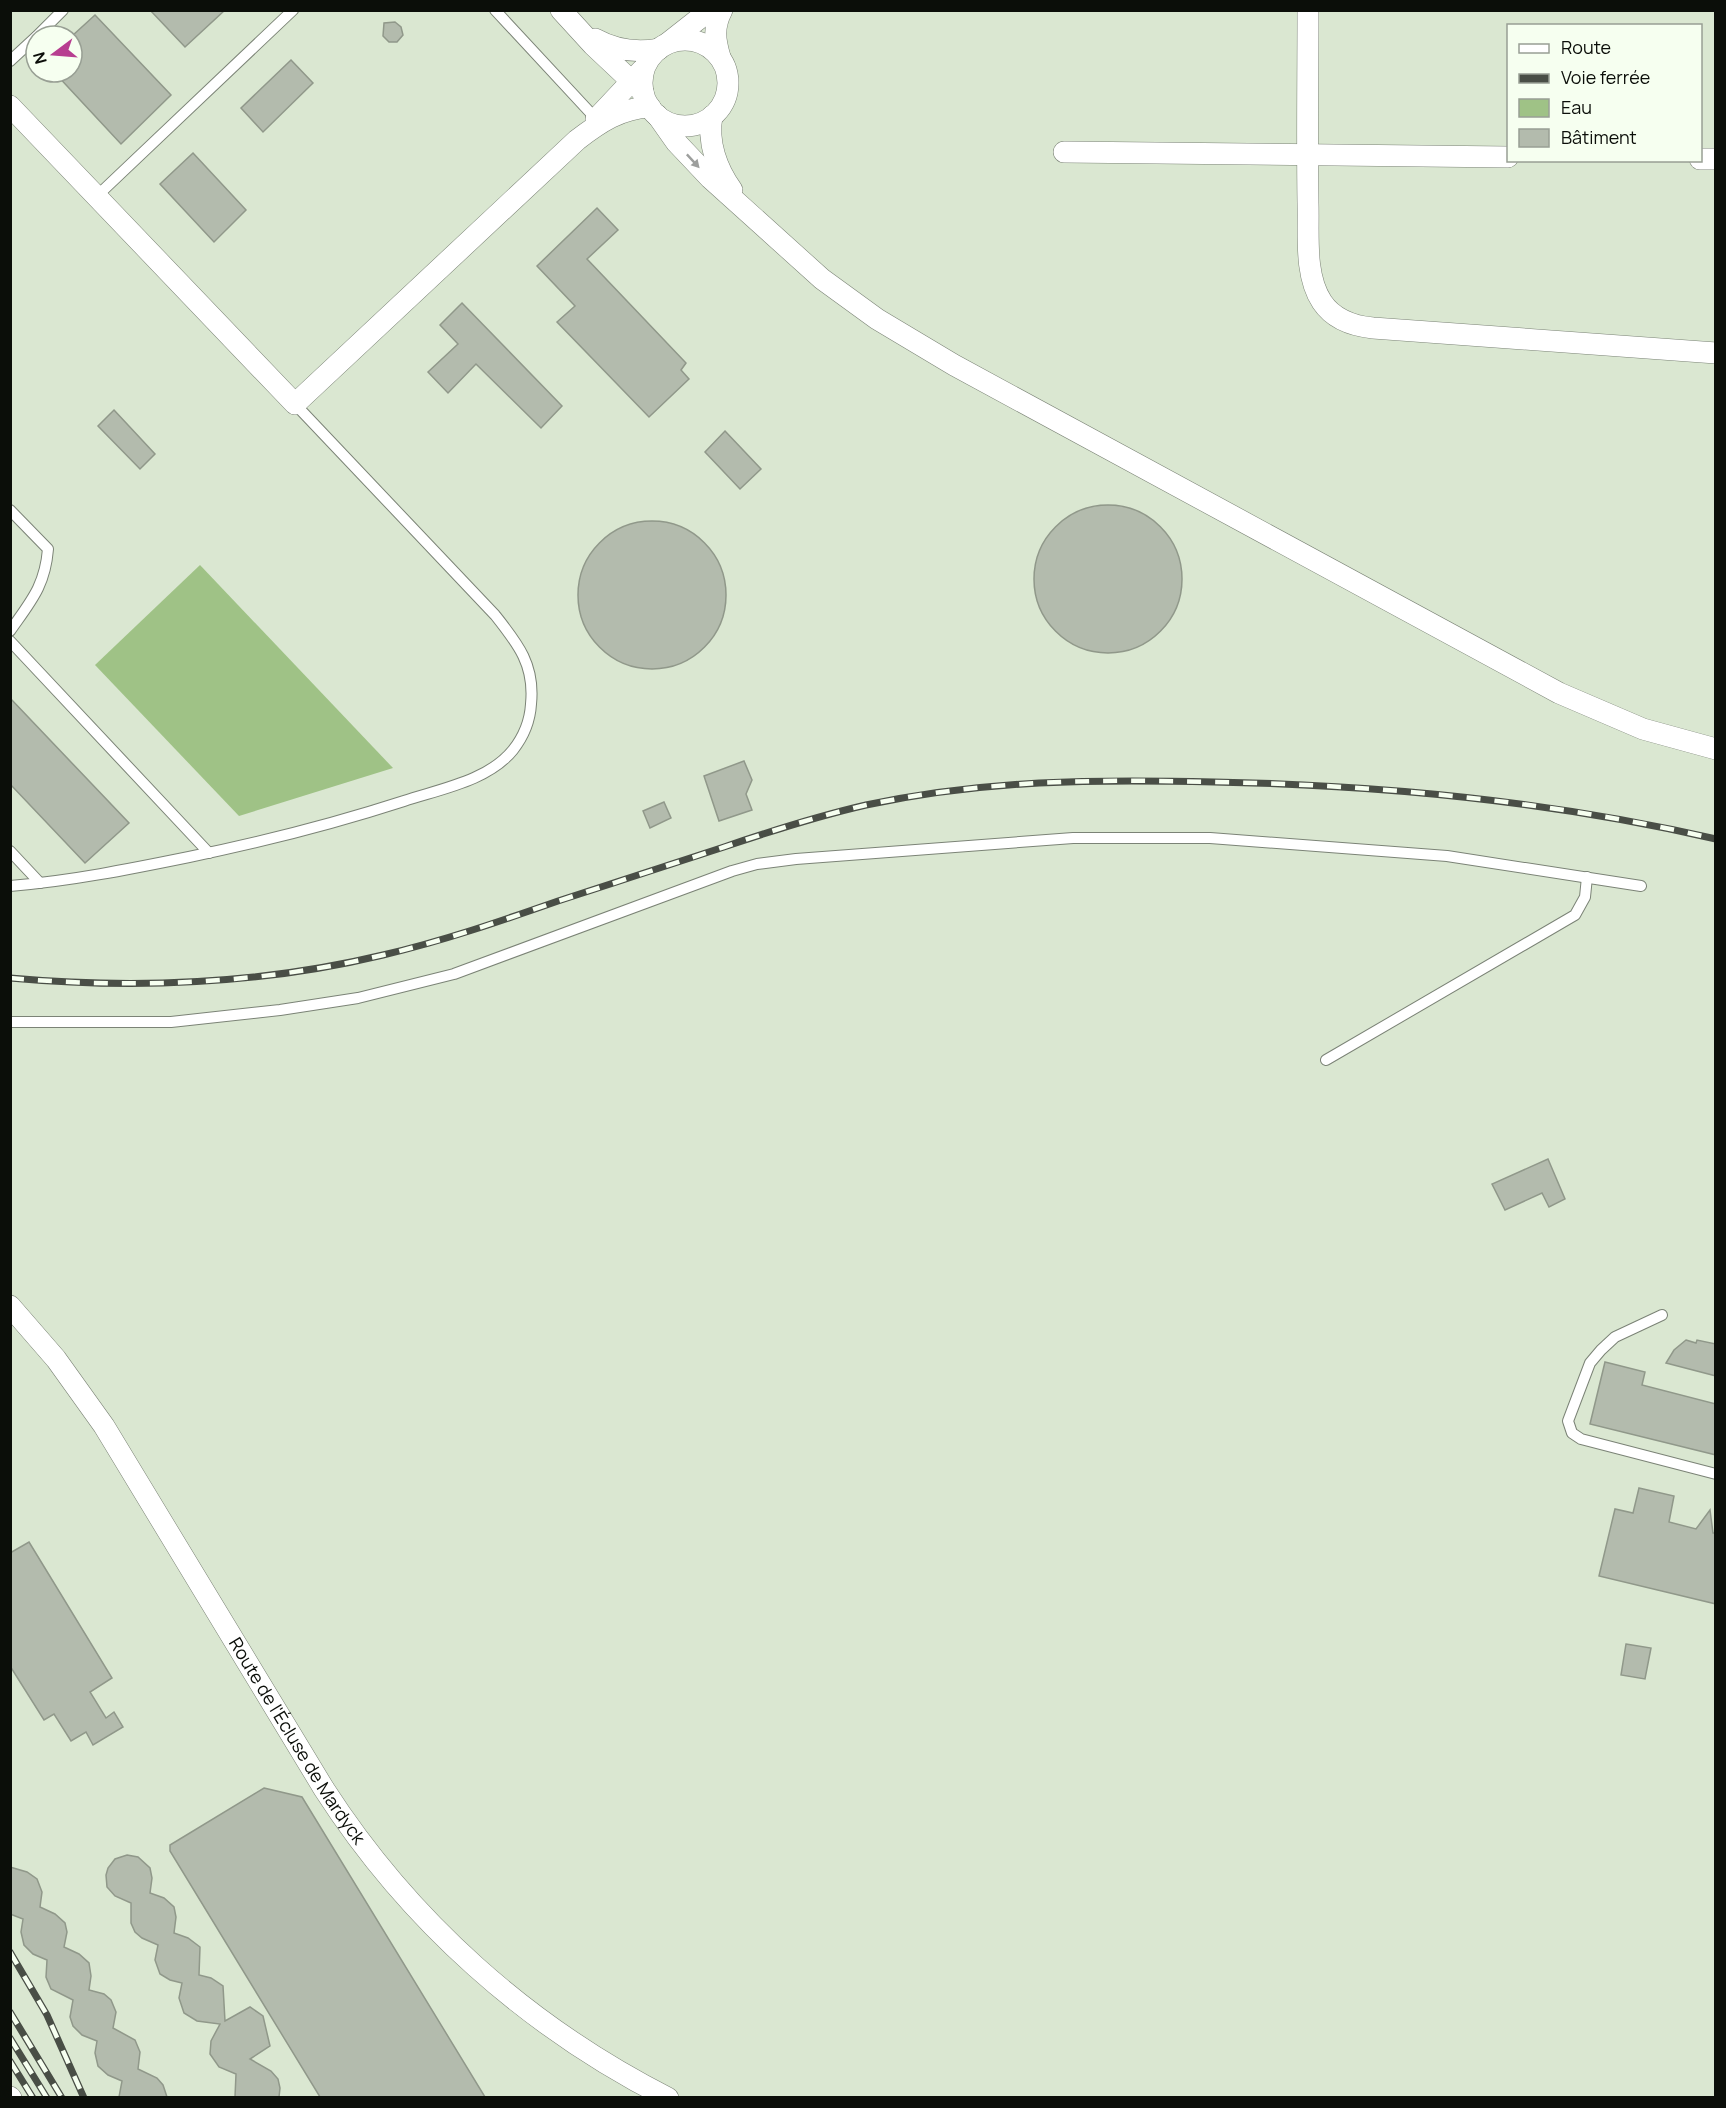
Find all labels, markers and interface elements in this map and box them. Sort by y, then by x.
north arrow [24,24,84,84]
legend [1507,24,1702,162]
text: Route [1561,35,1611,59]
text: N [27,50,52,67]
text: Voie ferrée [1561,65,1650,89]
text: Eau [1561,95,1592,119]
text: Bâtiment [1561,125,1637,149]
one-way arrow [686,153,700,168]
street label: Route de l'Écluse de Mardyck [224,1633,372,1849]

